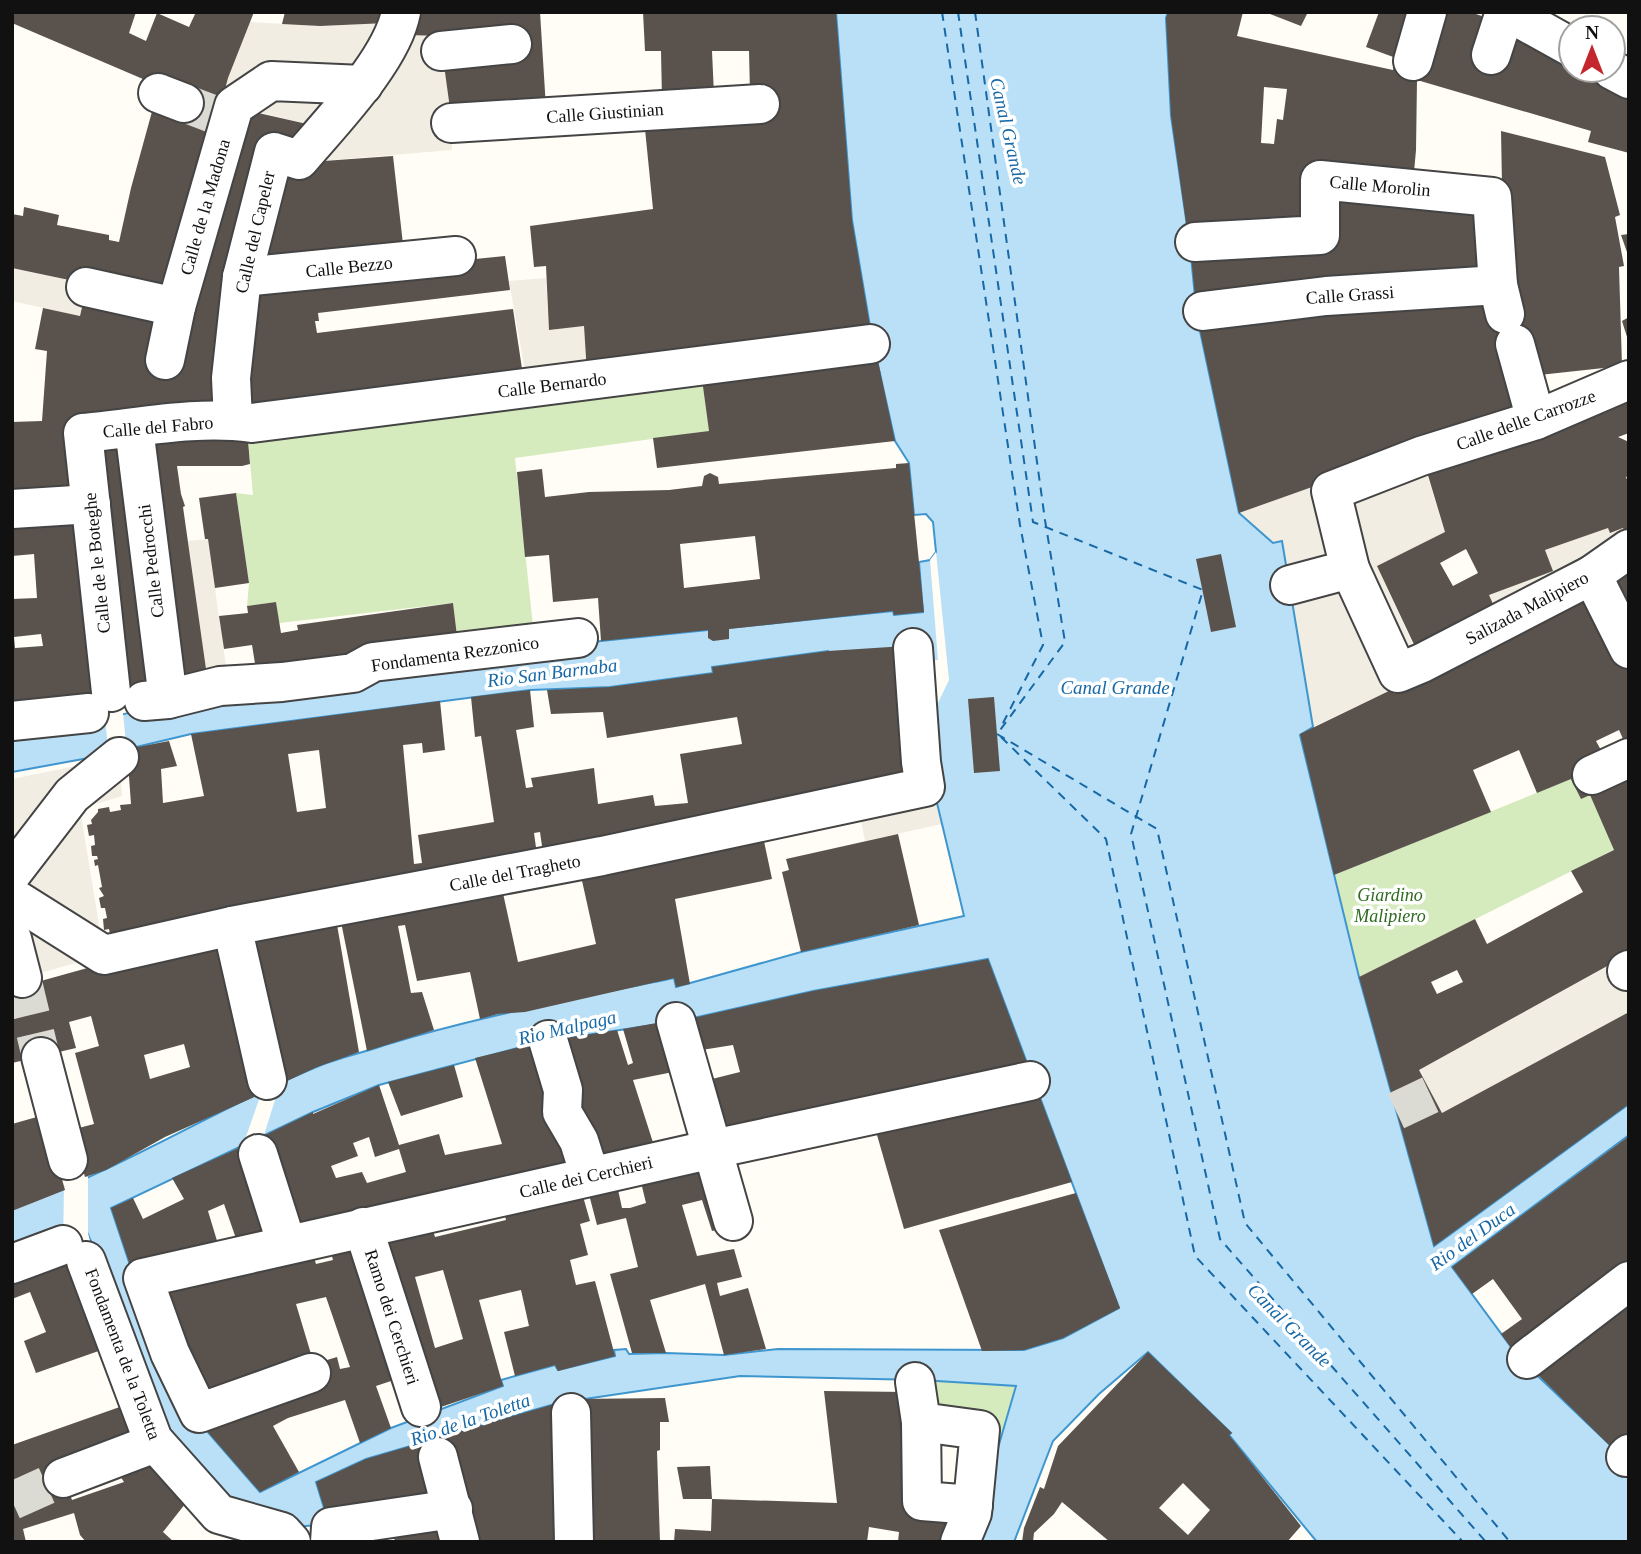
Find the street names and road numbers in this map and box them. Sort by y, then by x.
street label: Calle Giustinian [546,99,664,127]
street label: Calle de la Madona [176,137,234,277]
street label: Calle del Capeler [231,169,279,295]
street label: Calle Morolin [1329,172,1431,200]
street label: Calle Bezzo [304,252,394,282]
street label: Calle Grassi [1305,282,1395,308]
street label: Calle Bernardo [496,368,608,402]
street label: Calle delle Carrozze [1454,385,1598,455]
street label: Calle del Fabro [102,412,214,442]
street label: Calle de le Boteghe [80,492,114,634]
street label: Calle Pedrocchi [134,503,168,619]
street label: Salizada Malipiero [1462,567,1592,649]
street label: Fondamenta Rezzonico [370,632,540,676]
street label: Calle del Tragheto [448,850,582,896]
street label: Calle dei Cerchieri [518,1152,654,1202]
street label: Ramo dei Cerchieri [361,1247,423,1387]
street label: Fondamenta de la Toletta [81,1266,165,1442]

